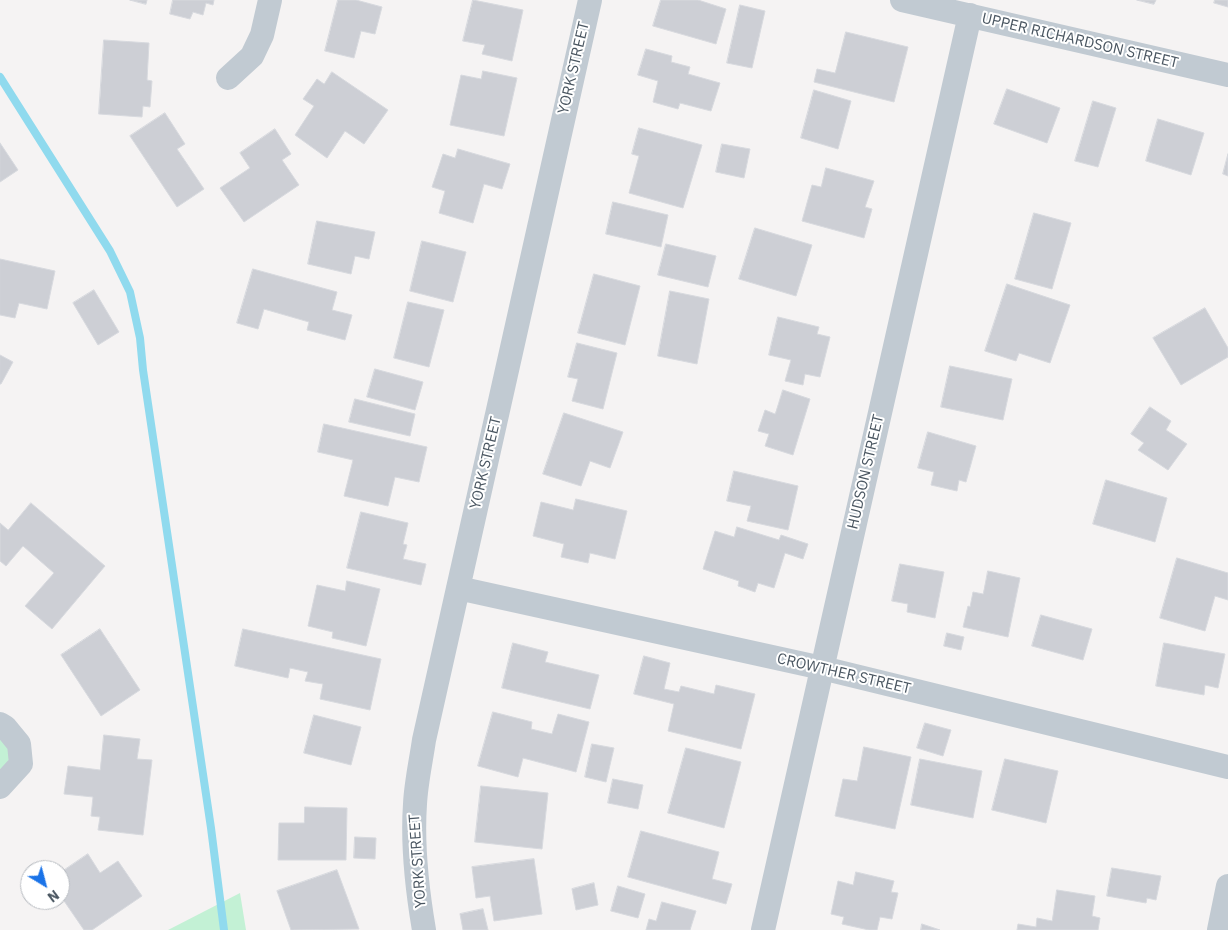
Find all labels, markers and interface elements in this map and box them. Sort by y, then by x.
street label: UPPER RICHARDSON STREET [980,10,1180,72]
street label: YORK STREET [555,20,593,116]
street label: HUDSON STREET [844,413,888,531]
street label: YORK STREET [467,415,505,511]
street label: CROWTHER STREET [775,650,913,698]
street label: YORK STREET [406,813,430,909]
north arrow [20,860,70,910]
text: N [44,886,63,906]

